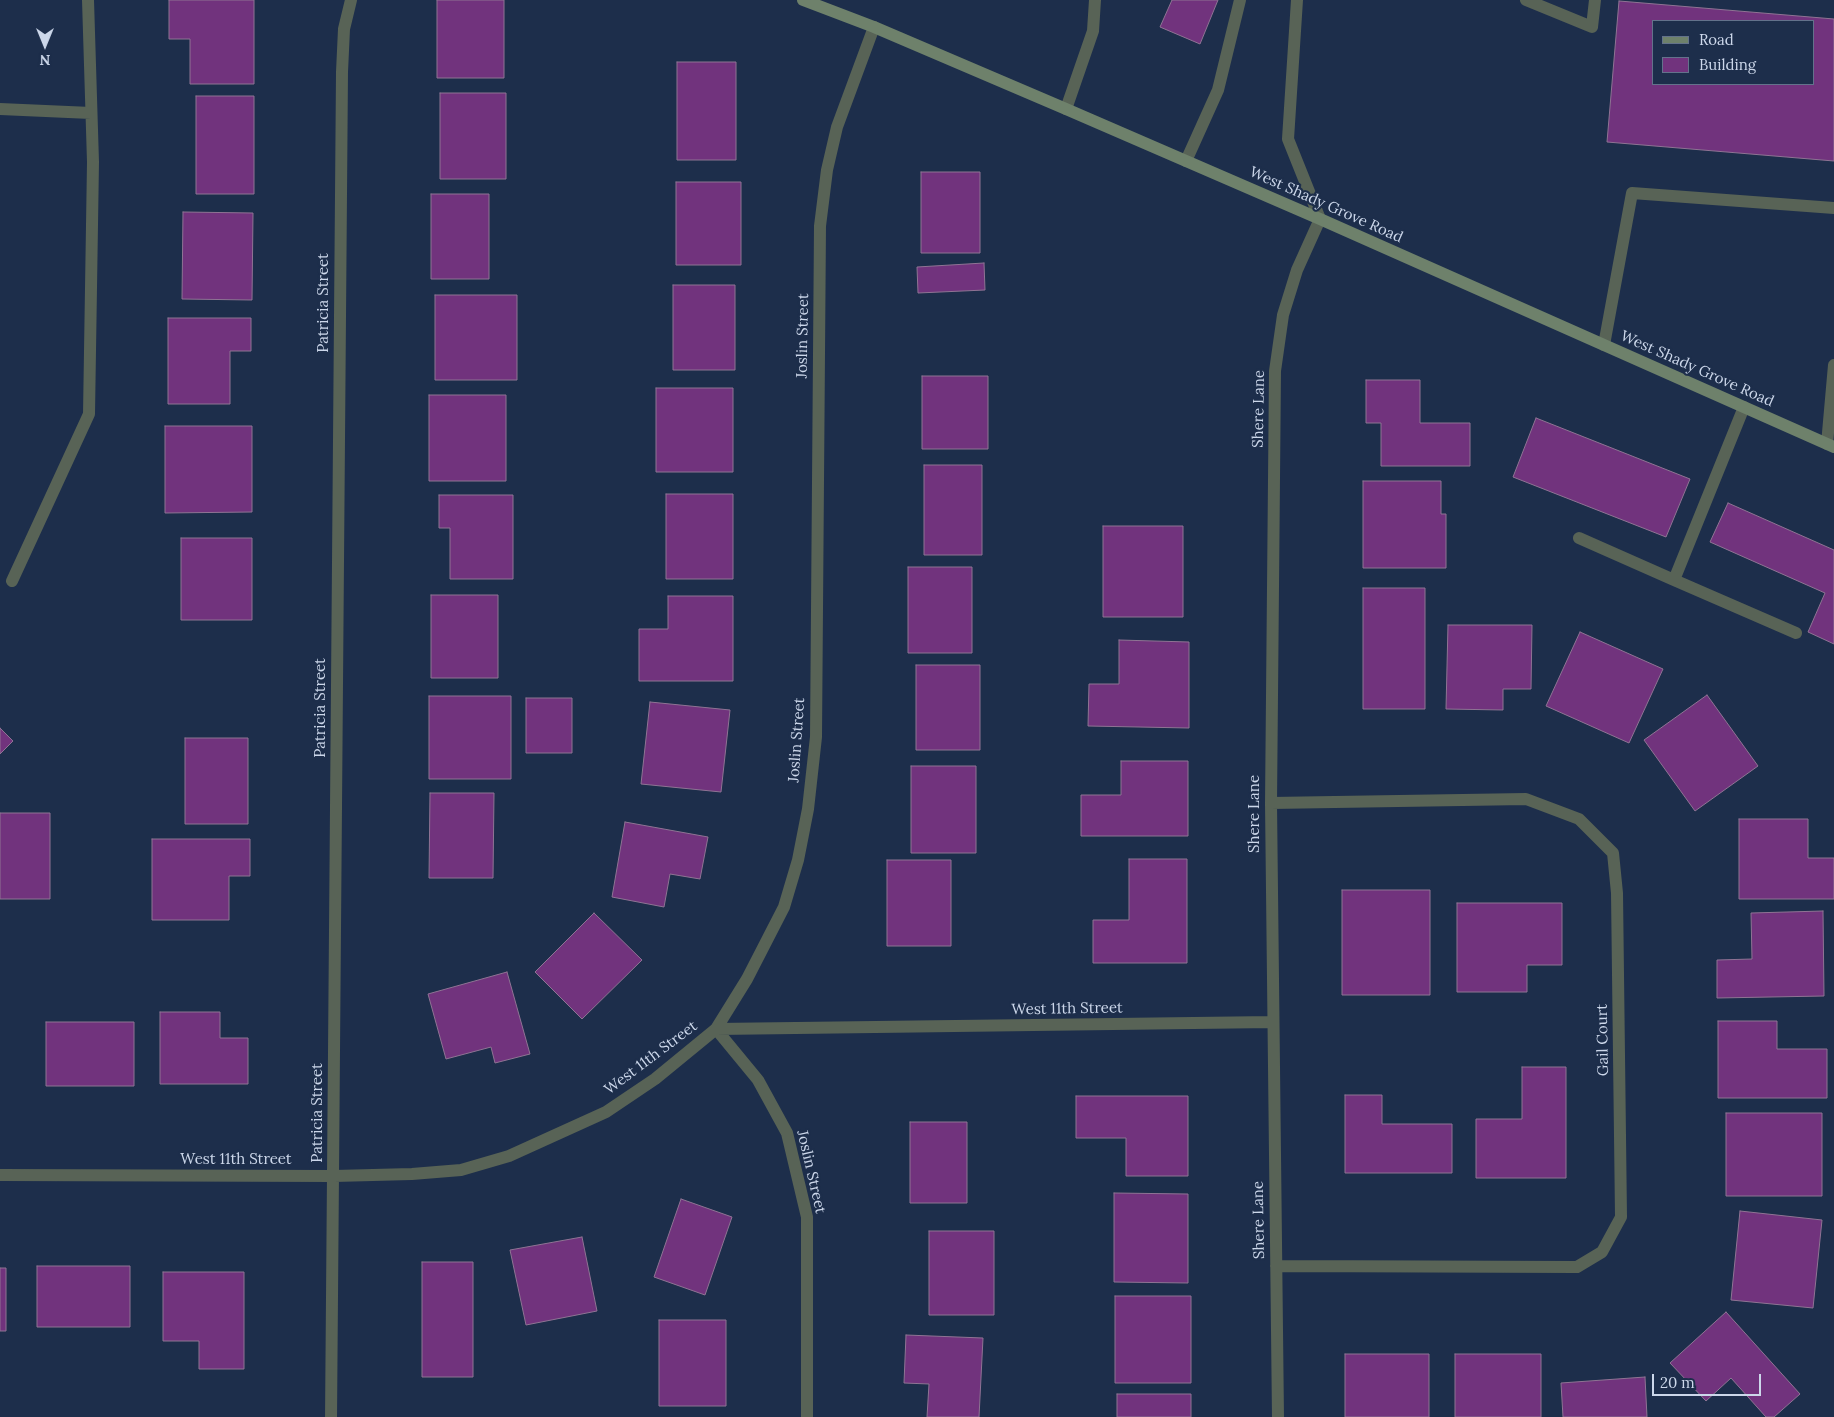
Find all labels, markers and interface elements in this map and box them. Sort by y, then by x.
north arrow [20,20,70,70]
legend [1652,20,1814,85]
text: Road [1699,30,1734,49]
text: N [40,51,50,69]
text: Building [1699,55,1756,74]
street label: West Shady Grove Road [1247,163,1405,247]
street label: Patricia Street [315,253,333,353]
street label: Joslin Street [793,293,813,379]
street label: West Shady Grove Road [1618,327,1776,411]
street label: Shere Lane [1249,370,1269,448]
street label: Patricia Street [312,658,330,758]
street label: Joslin Street [785,697,809,783]
street label: Shere Lane [1246,775,1264,853]
street label: West 11th Street [1011,999,1123,1019]
street label: Gail Court [1593,1004,1613,1076]
street label: West 11th Street [601,1017,701,1099]
street label: Patricia Street [309,1063,327,1163]
street label: Joslin Street [793,1129,829,1215]
street label: West 11th Street [180,1151,292,1169]
street label: Shere Lane [1249,1181,1269,1259]
scale bar [1654,1364,1763,1396]
text: 20 m [1660,1373,1695,1392]

